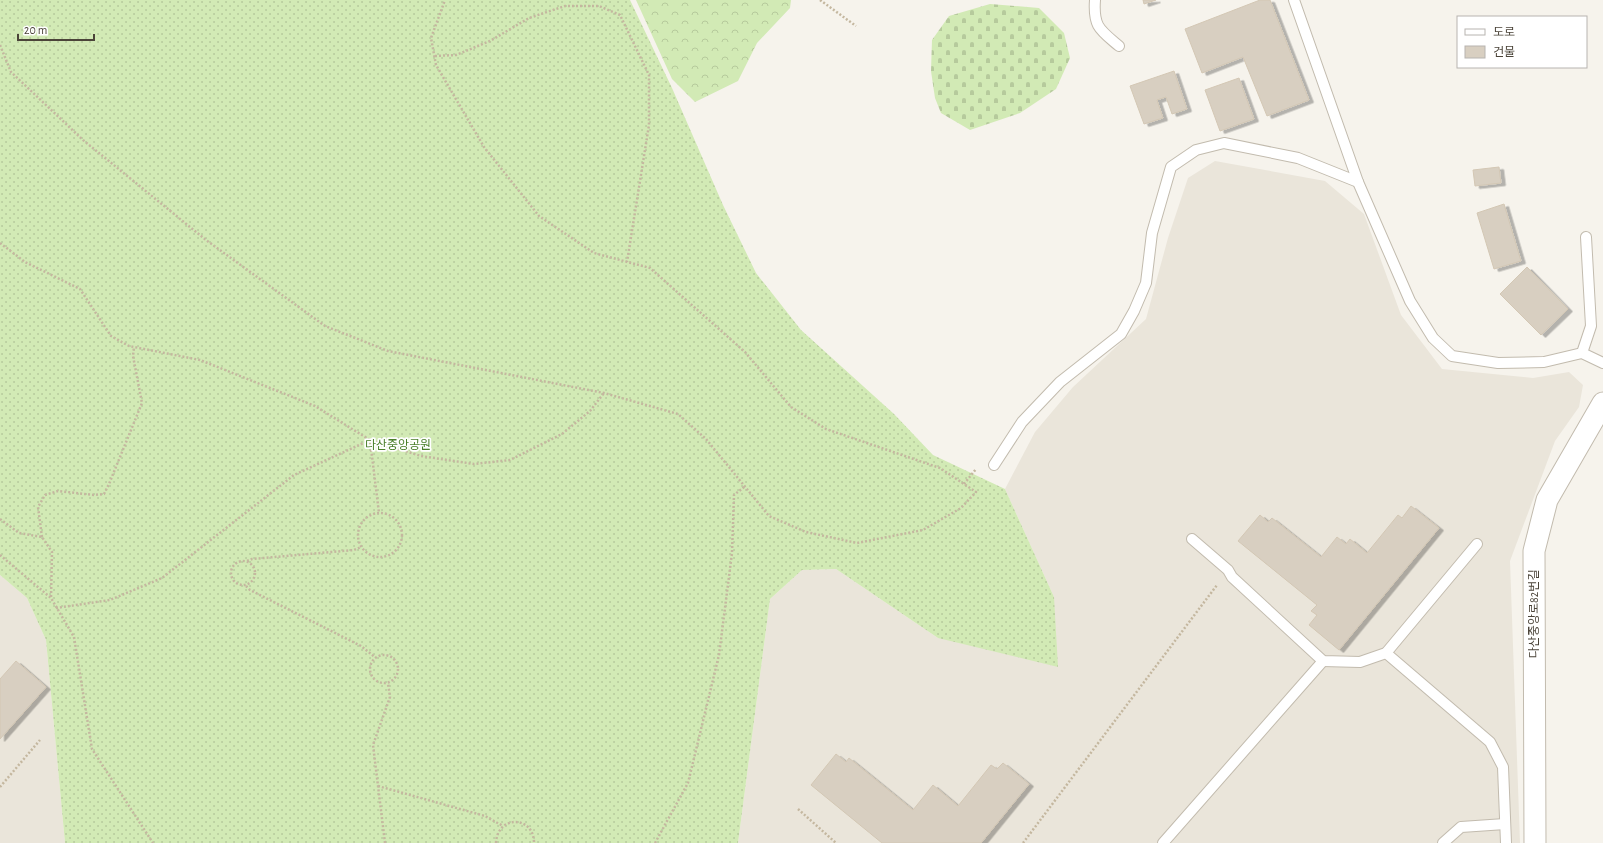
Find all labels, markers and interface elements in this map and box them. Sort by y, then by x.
scale bar [18,16,94,42]
legend [1457,16,1587,68]
text: 20 m [24,24,47,36]
text: 도로 [1493,26,1515,38]
text: 건물 [1493,46,1515,58]
park label: 다산중앙공원 [365,439,431,451]
street label: 다산중앙로82번길 [1528,570,1540,658]

